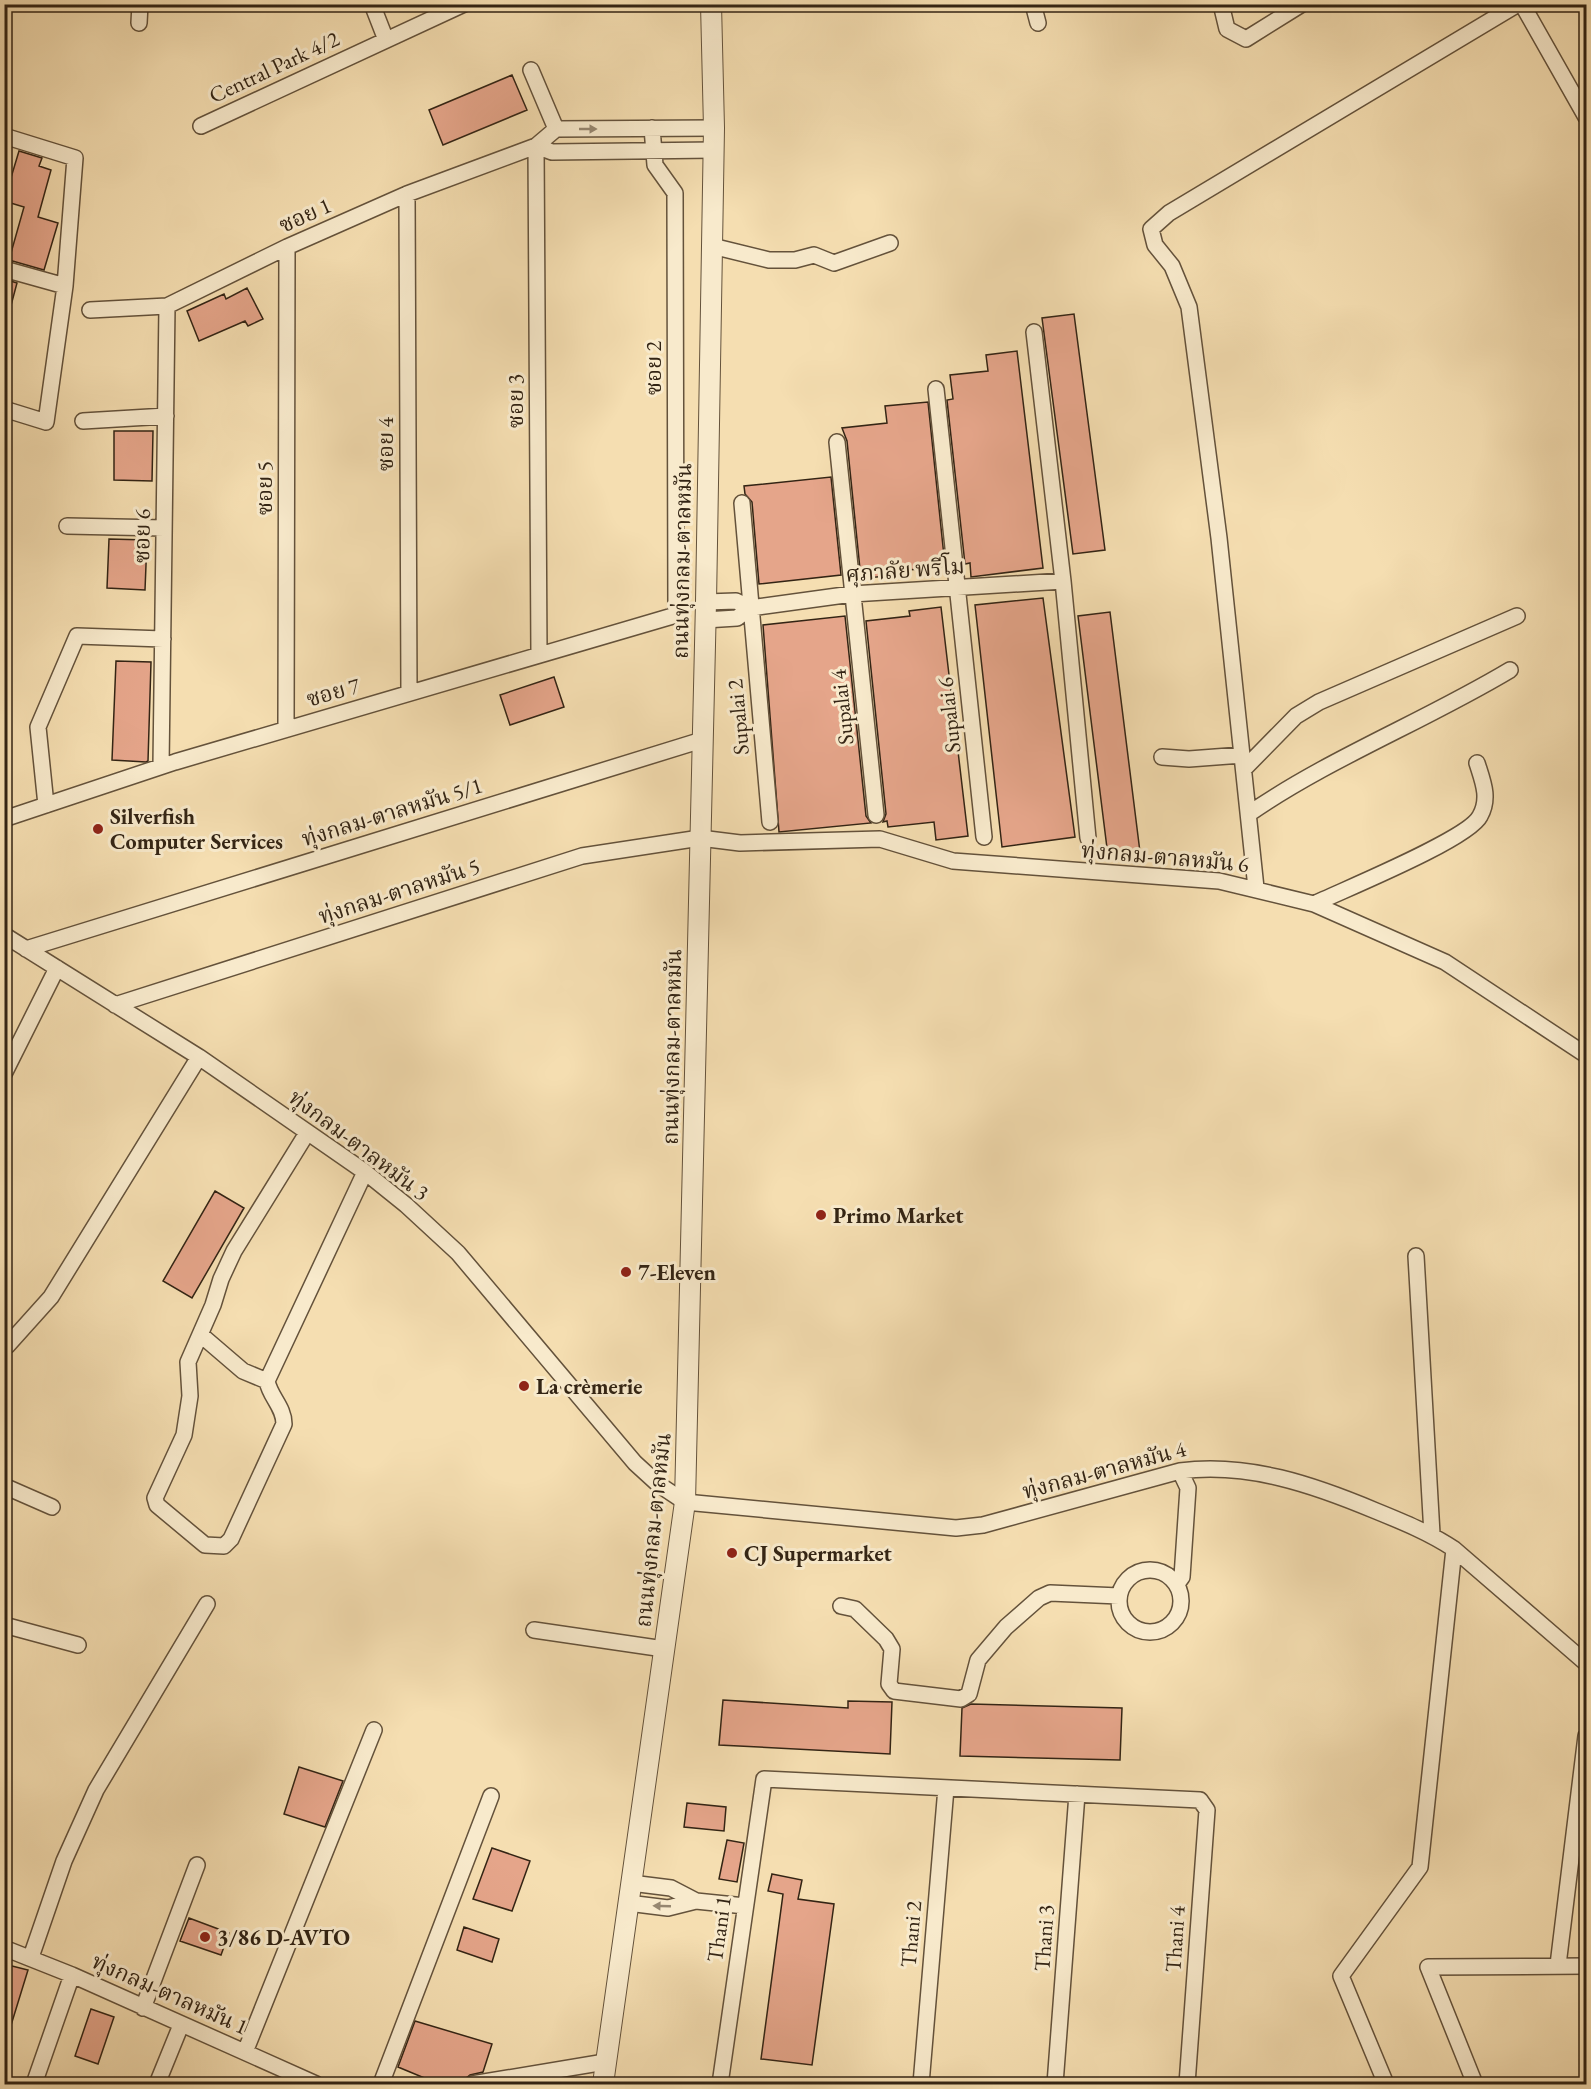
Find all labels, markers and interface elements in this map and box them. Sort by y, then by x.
street label: Central Park 4/2 [204,24,344,110]
one-way arrow [579,124,598,134]
street label: ซอย 1 [274,191,336,239]
street label: ซอย 2 [639,340,668,395]
street label: ซอย 3 [501,374,530,428]
street label: ซอย 4 [371,416,400,471]
street label: ซอย 5 [250,461,279,515]
street label: ถนนทุ่งกลม-ตาลหมัน [666,463,698,659]
street label: ซอย 6 [127,508,157,563]
street label: ศุภาลัย พรีโม [844,551,966,589]
street label: Supalai 4 [824,667,860,746]
street label: ซอย 7 [303,670,363,713]
street label: Supalai 6 [931,675,967,754]
street label: Supalai 2 [720,677,756,756]
street label: ทุ่งกลม-ตาลหมัน 5/1 [298,771,486,853]
place label: Silverfish Computer Services [110,802,283,856]
marker: Silverfish Computer Services [91,822,105,836]
street label: ทุ่งกลม-ตาลหมัน 6 [1080,835,1250,879]
street label: ทุ่งกลม-ตาลหมัน 5 [315,851,483,931]
street label: ถนนทุ่งกลม-ตาลหมัน [656,949,688,1145]
street label: ทุ่งกลม-ตาลหมัน 3 [283,1083,435,1207]
place label: Primo Market [833,1201,964,1230]
marker: Primo Market [814,1208,828,1222]
place label: 7-Eleven [638,1258,716,1287]
marker: 7-Eleven [619,1265,633,1279]
place label: La crèmerie [536,1372,642,1401]
marker: La crèmerie [517,1379,531,1393]
street label: ถนนทุ่งกลม-ตาลหมัน [628,1431,678,1629]
street label: ทุ่งกลม-ตาลหมัน 4 [1019,1434,1189,1506]
place label: CJ Supermarket [744,1539,893,1568]
marker: CJ Supermarket [725,1546,739,1560]
street label: Thani 1 [700,1894,738,1964]
street label: Thani 2 [894,1899,928,1969]
one-way arrow [652,1902,671,1911]
street label: Thani 3 [1027,1904,1061,1972]
street label: Thani 4 [1158,1904,1192,1973]
place label: 3/86 D-AVTO [217,1923,350,1952]
marker: 3/86 D-AVTO [198,1930,212,1944]
street label: ทุ่งกลม-ตาลหมัน 1 [87,1947,253,2041]

